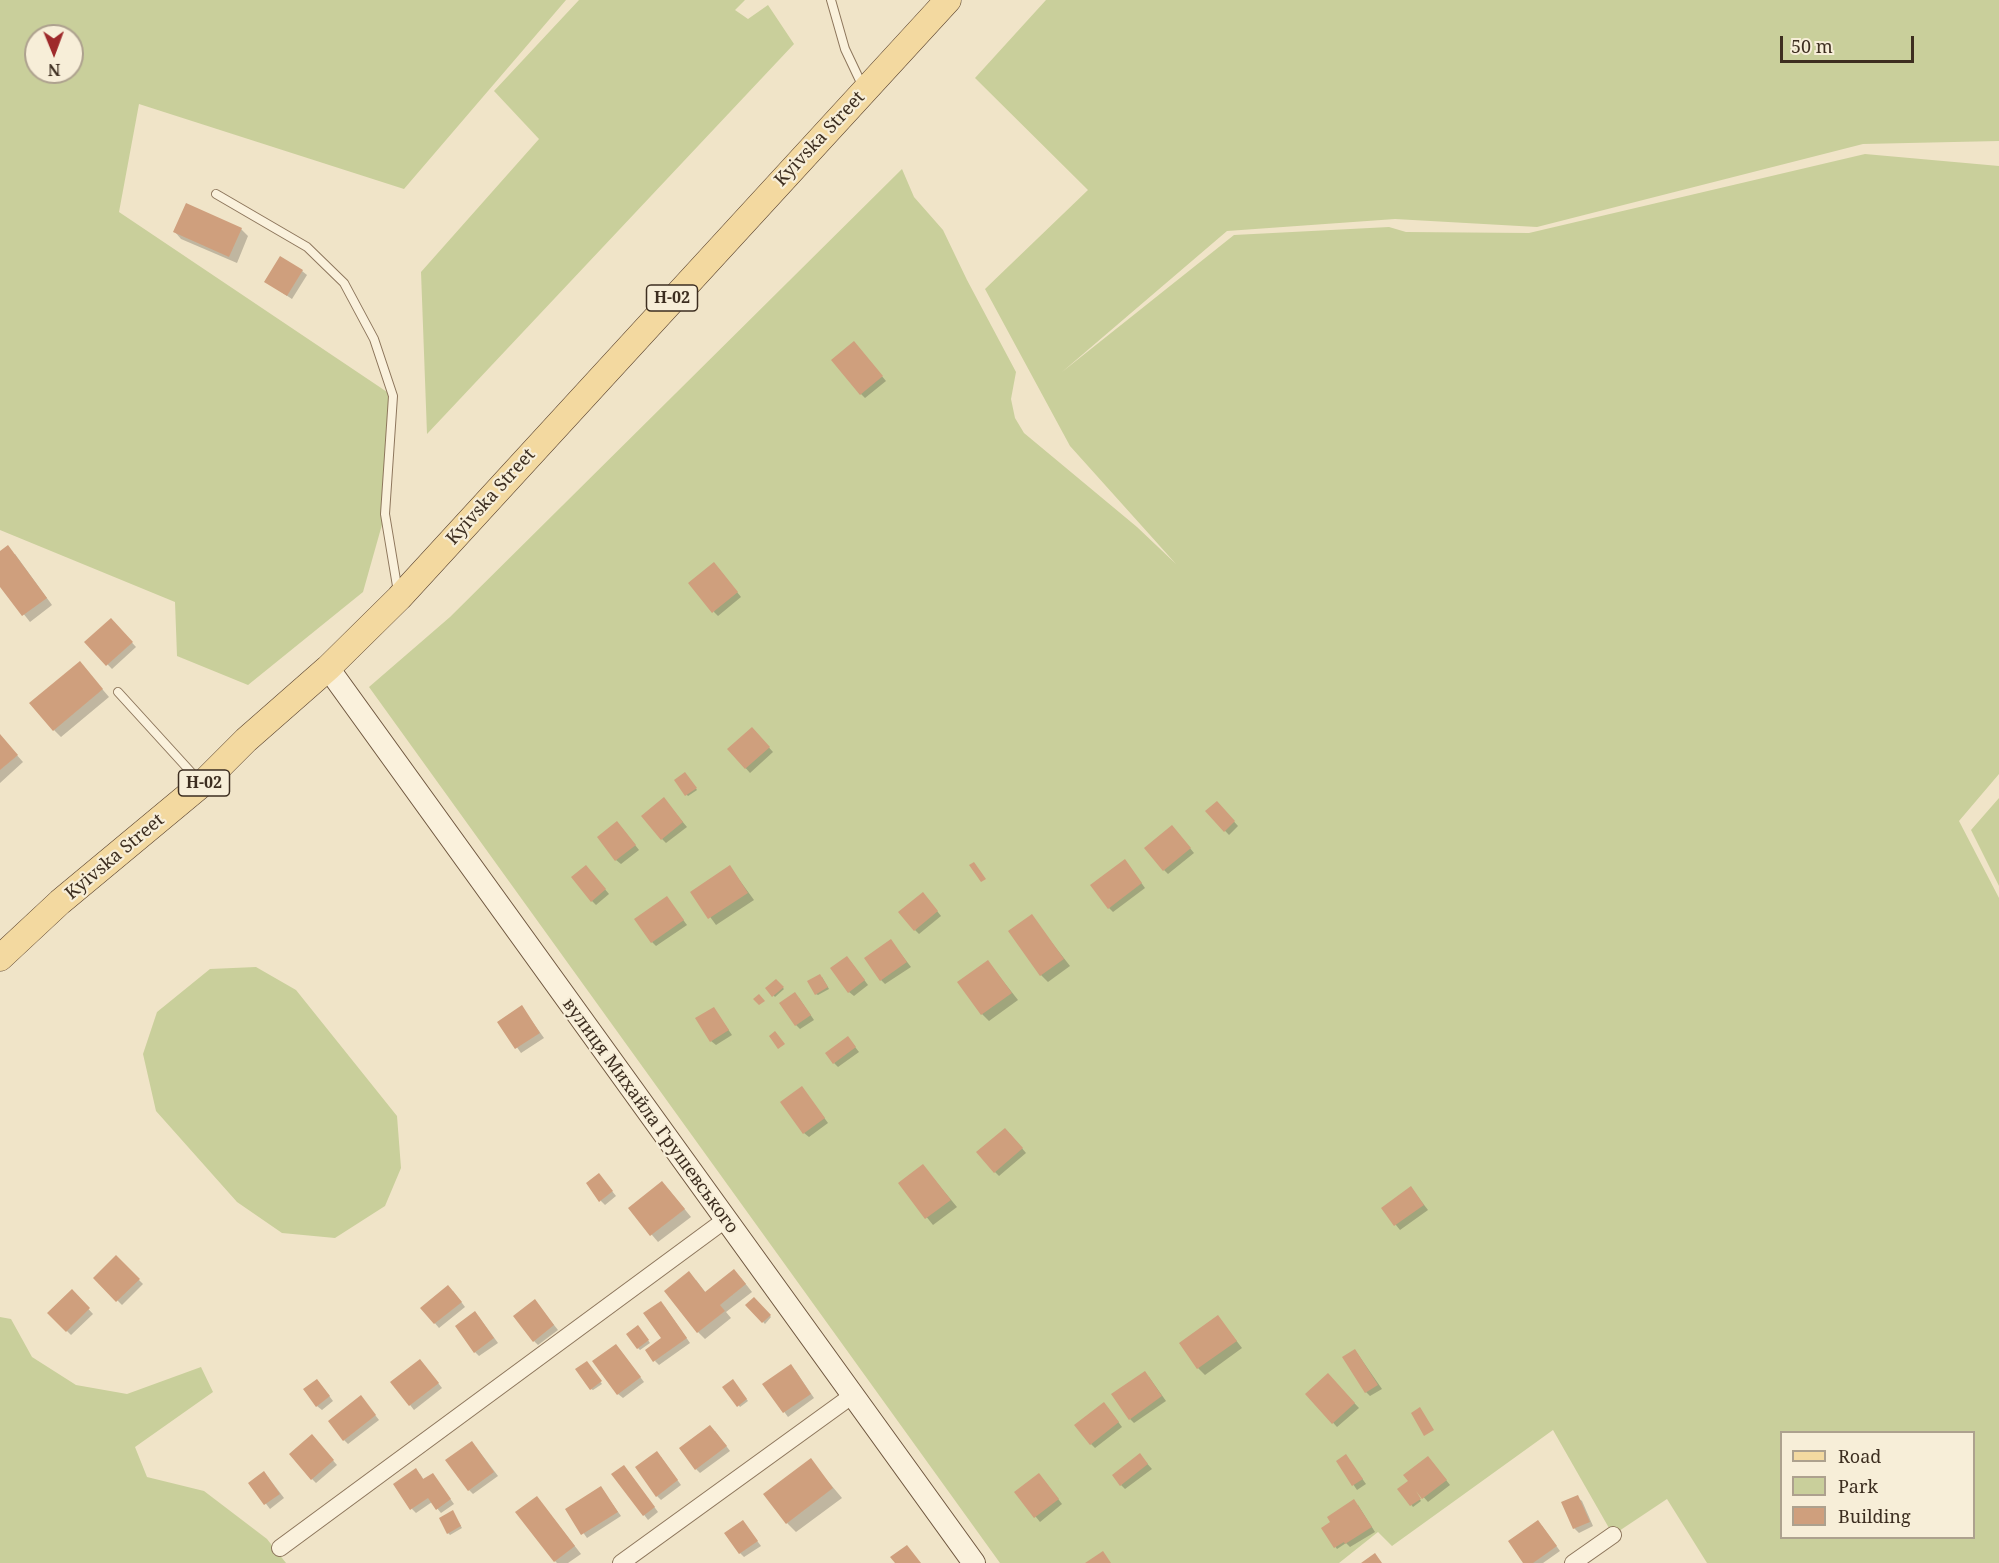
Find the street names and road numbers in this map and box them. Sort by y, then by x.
street label: Kyivska Street [770,87,870,191]
road number: Н-02 [646,285,698,311]
street label: Kyivska Street [442,444,540,550]
road number: Н-02 [178,770,230,796]
street label: Kyivska Street [61,809,169,905]
street label: вулиця Михайла Грушевського [557,994,743,1238]

